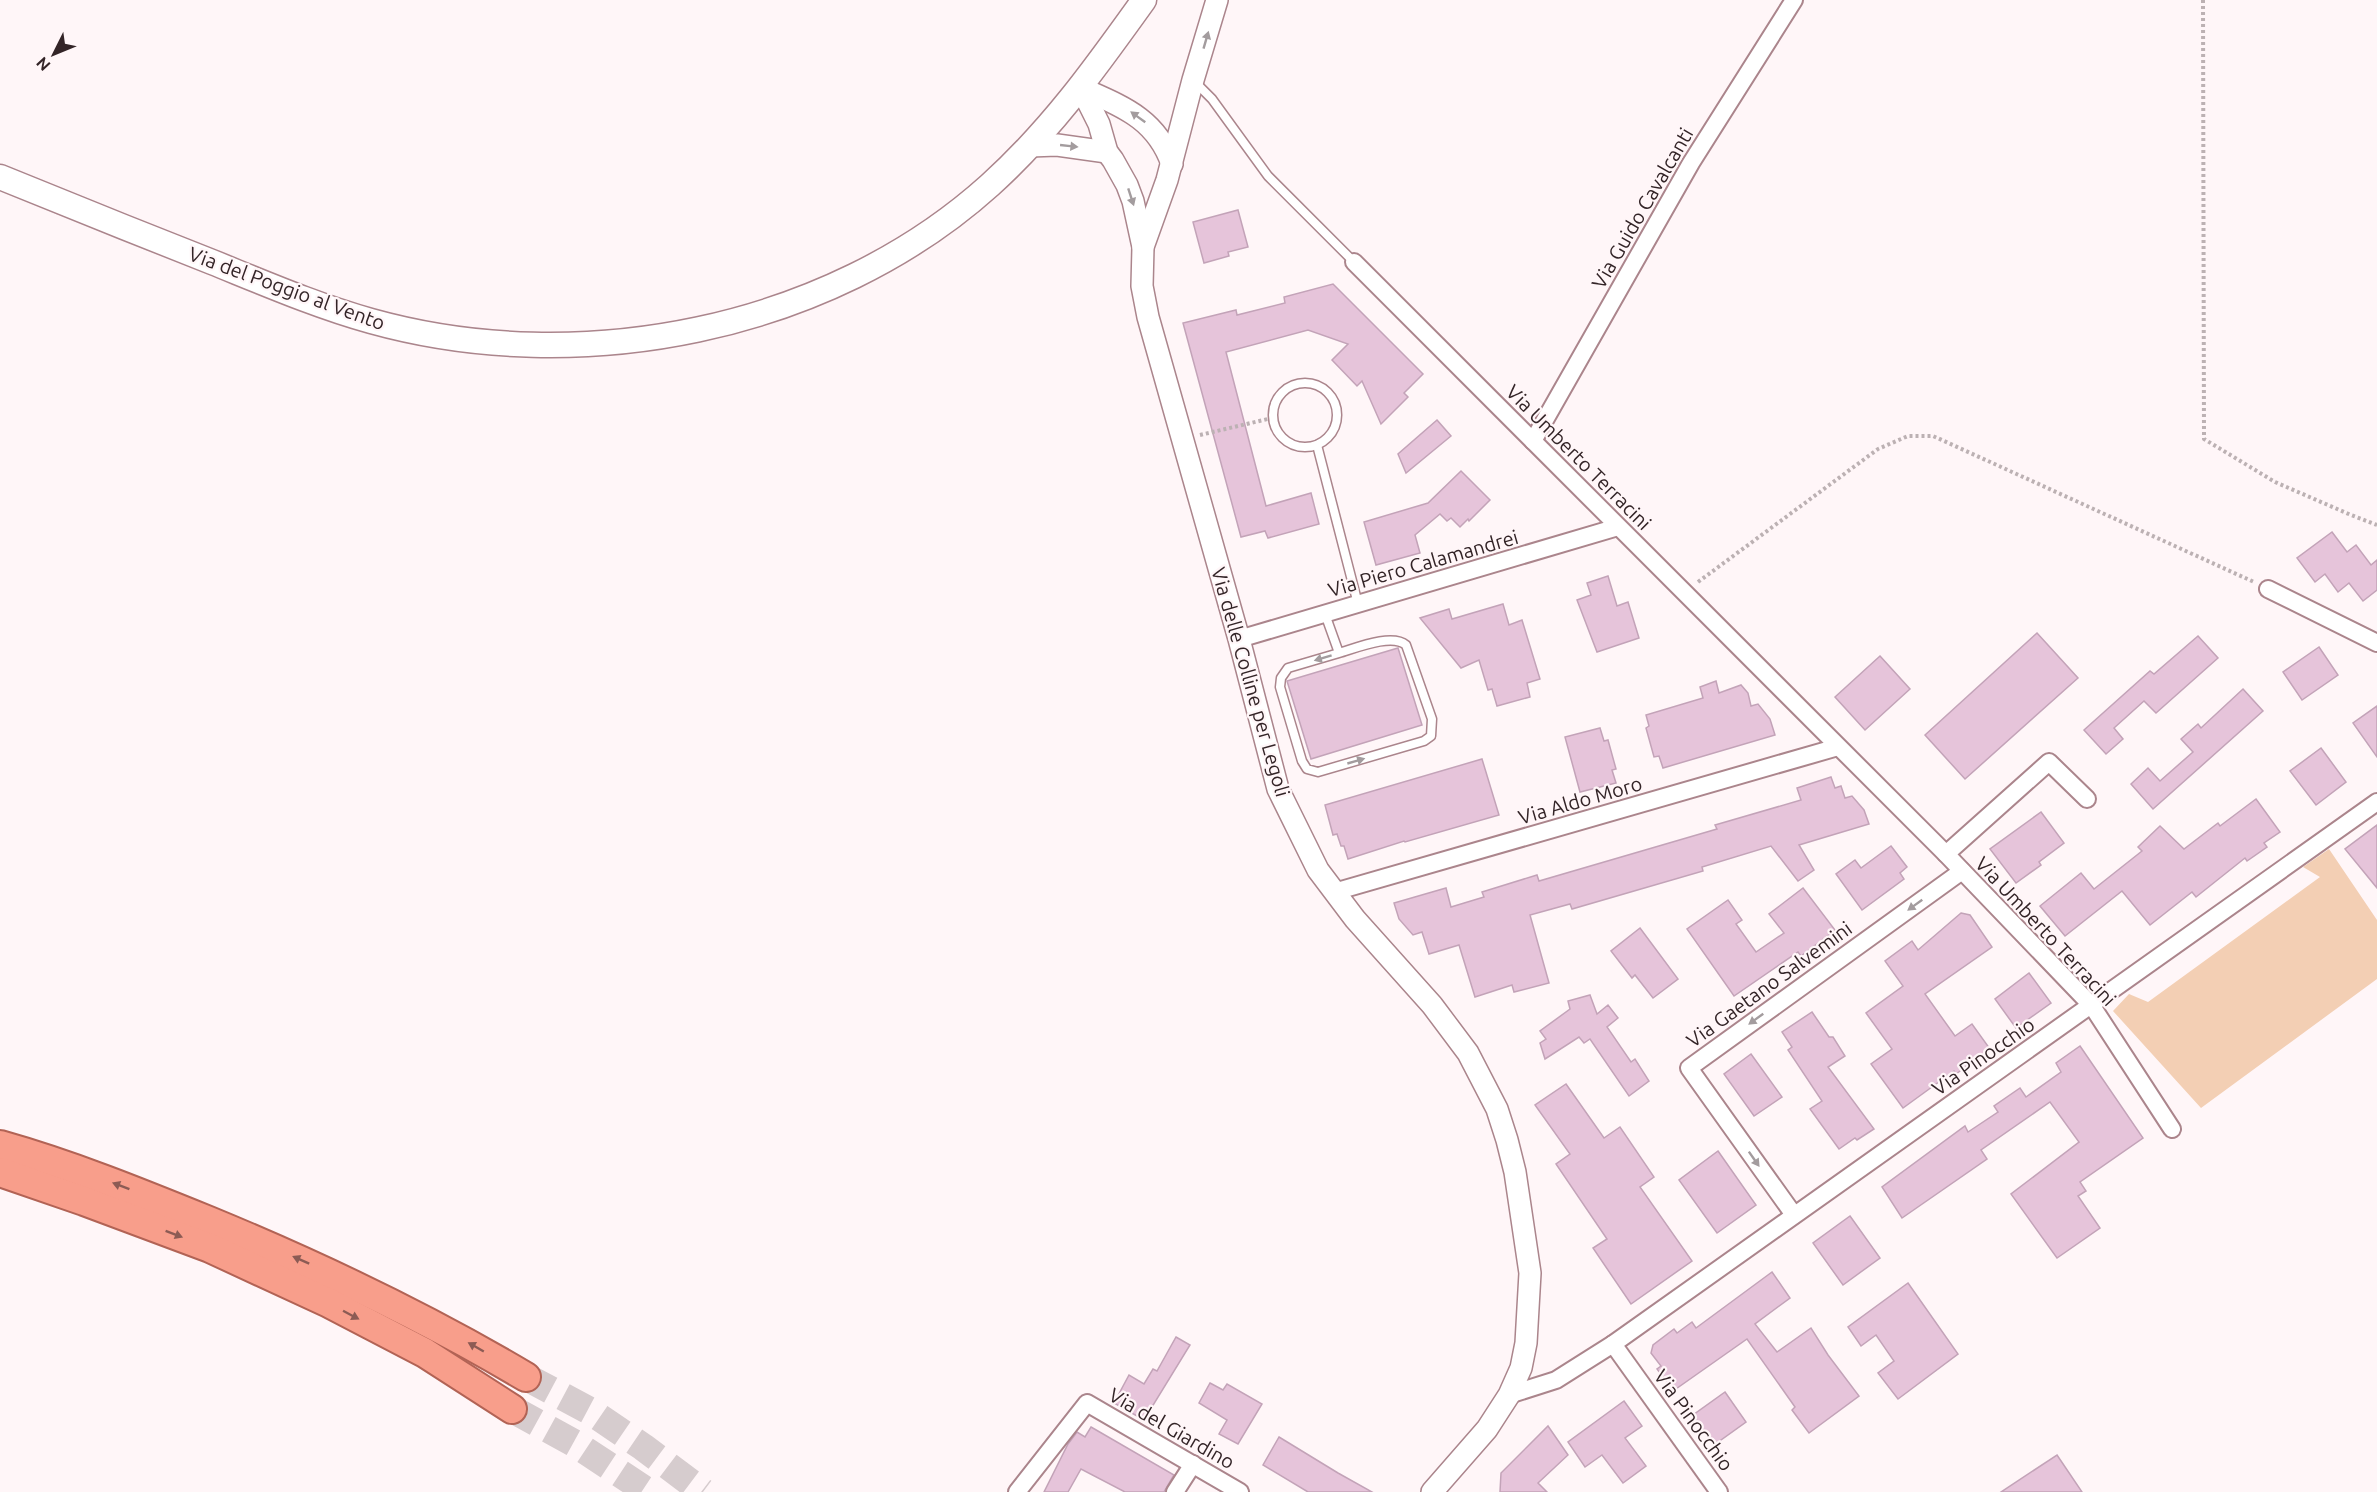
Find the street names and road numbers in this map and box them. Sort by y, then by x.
street label: Via Guido Cavalcanti [1587,123,1697,293]
street label: Via del Poggio al Vento [186,242,388,334]
street label: Via Umberto Terracini [1502,380,1656,534]
street label: Via Piero Calamandrei [1325,525,1521,601]
street label: Via delle Colline per Legoli [1207,565,1295,799]
street label: Via Aldo Moro [1515,771,1645,829]
street label: Via Umberto Terracini [1971,852,2121,1010]
street label: Via Gaetano Salvemini [1682,916,1856,1052]
street label: Via Pinocchio [1927,1012,2039,1100]
street label: Via Pinocchio [1650,1365,1738,1475]
street label: Via del Giardino [1105,1383,1239,1473]

